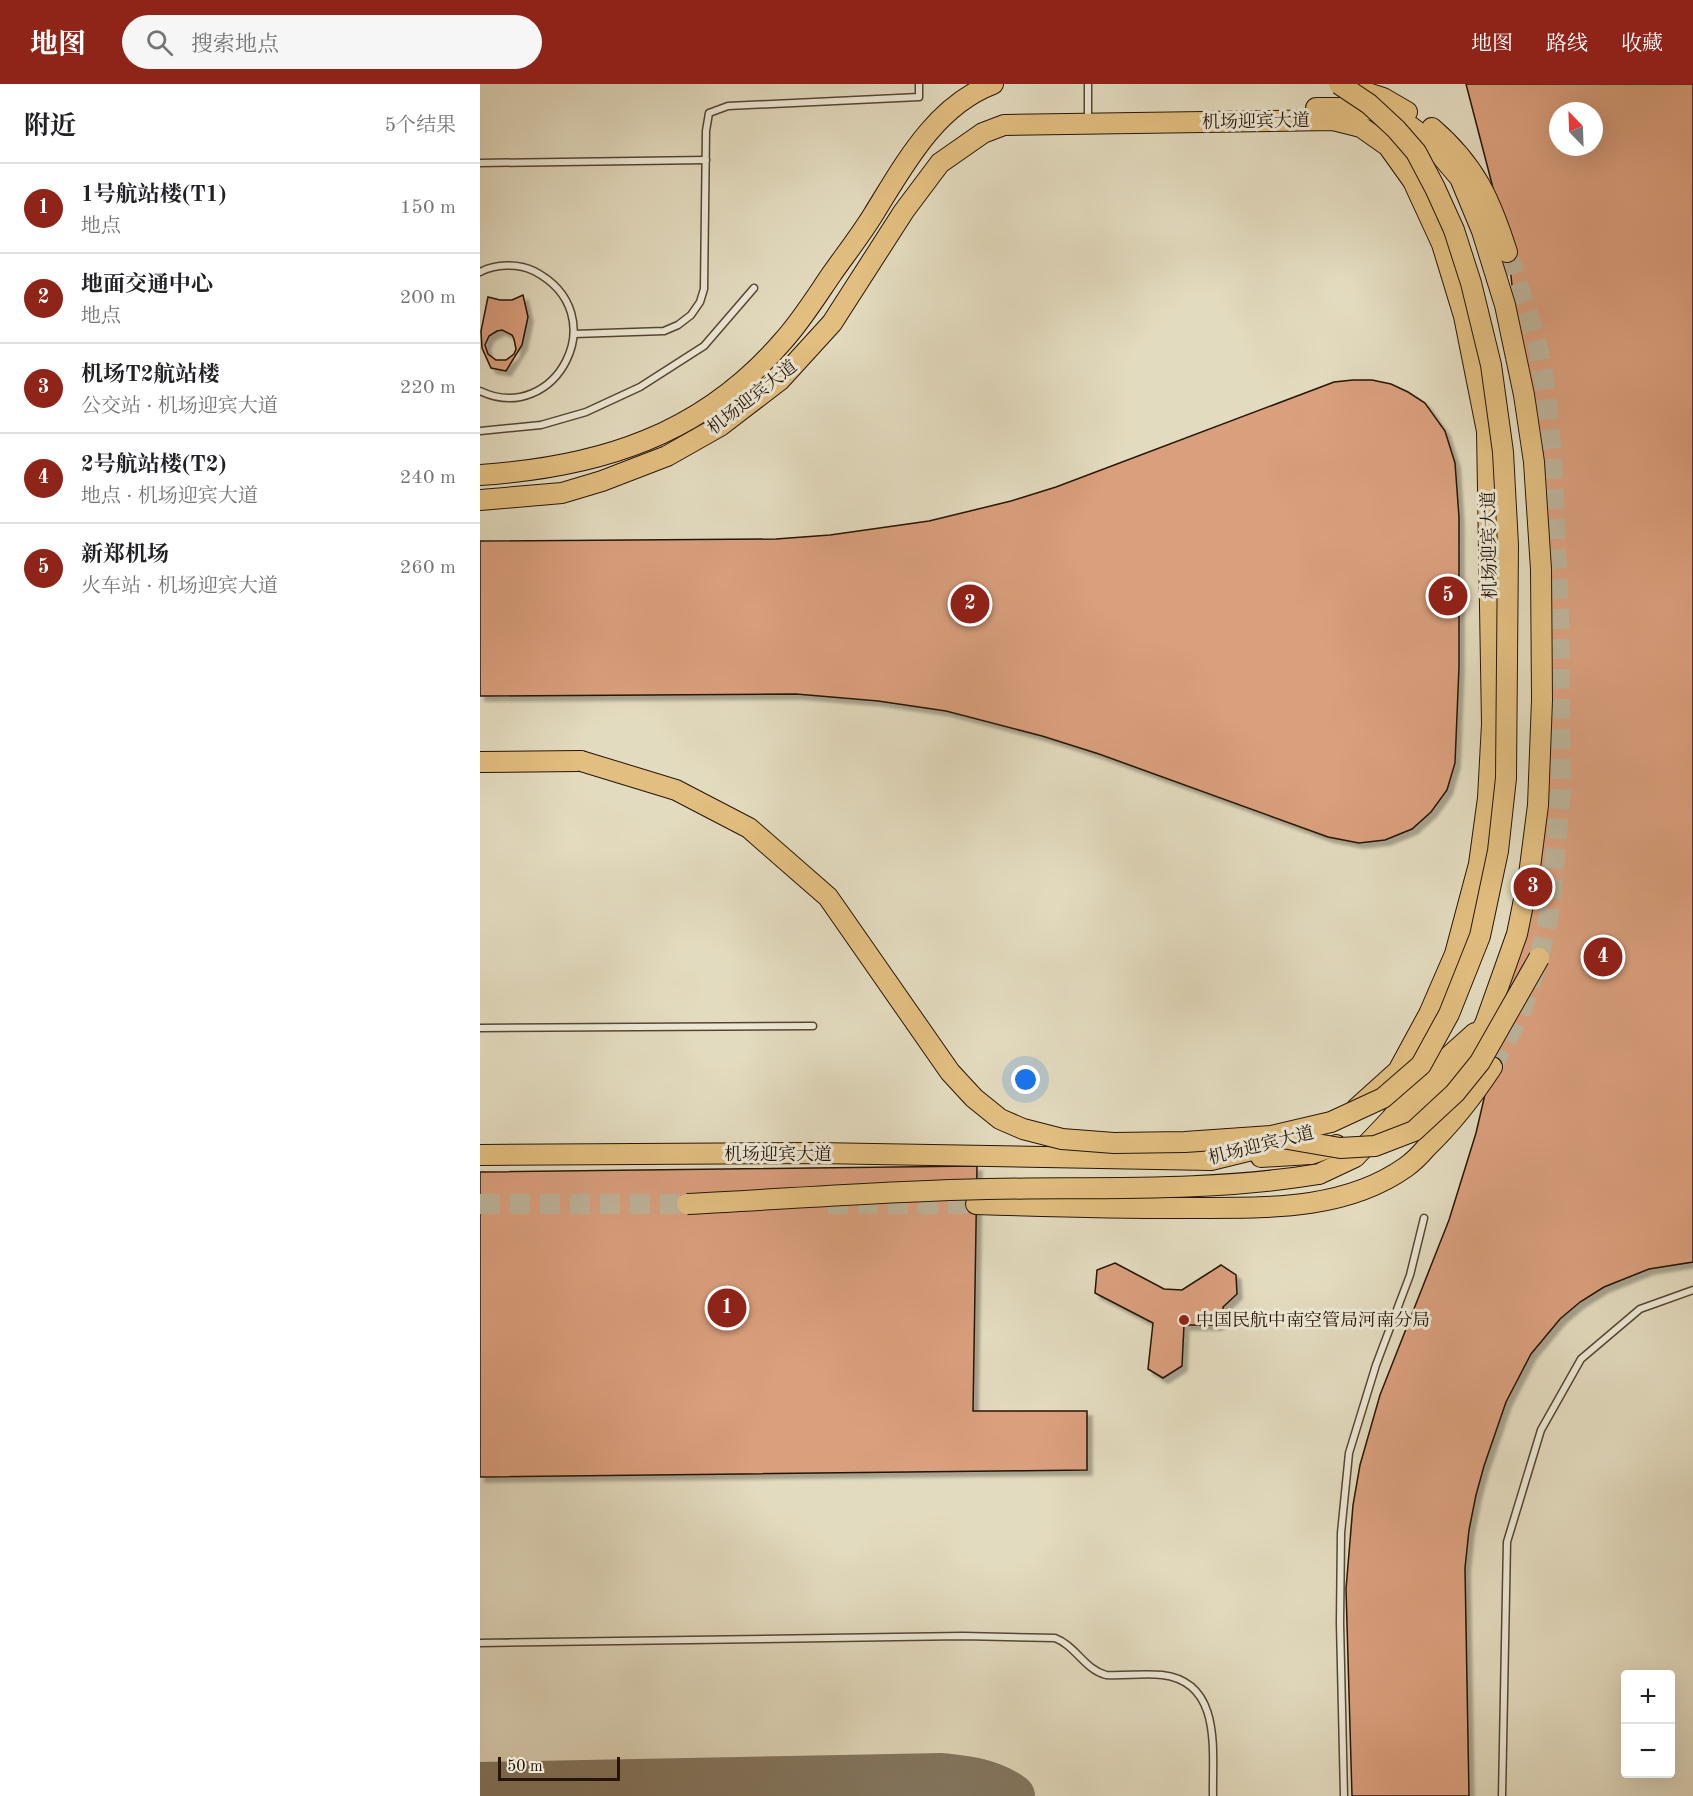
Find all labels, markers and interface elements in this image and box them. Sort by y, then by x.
search box [122,15,542,69]
icon: search [143,26,176,59]
text: 地图 [30,32,86,60]
text: 搜索地点 [191,34,279,56]
text: 地图 [1471,34,1513,55]
text: 路线 [1546,34,1588,55]
text: 收藏 [1621,34,1663,55]
north arrow [1549,102,1603,156]
street label: 机场迎宾大道 [1202,110,1310,132]
text: 附近 [24,114,76,140]
text: 5个结果 [384,116,456,136]
text: 1号航站楼(T1) [81,184,227,206]
text: 1 [38,198,49,218]
text: 150 m [400,198,456,218]
text: 地点 [81,217,121,237]
text: 地面交通中心 [81,274,213,296]
text: 2 [38,288,49,308]
text: 200 m [400,288,456,308]
text: 地点 [81,307,121,327]
street label: 机场迎宾大道 [703,356,801,438]
text: 机场T2航站楼 [81,364,220,386]
text: 3 [38,378,49,398]
text: 220 m [400,378,456,398]
text: 公交站 · 机场迎宾大道 [81,397,278,417]
text: 2号航站楼(T2) [81,454,227,476]
text: 4 [38,468,49,488]
text: 240 m [400,468,456,488]
text: 地点 · 机场迎宾大道 [81,487,258,507]
street label: 机场迎宾大道 [1478,491,1500,599]
text: 新郑机场 [81,544,169,566]
text: 5 [38,558,49,578]
text: 260 m [400,558,456,578]
pin: 5 [1428,574,1468,618]
text: 火车站 · 机场迎宾大道 [81,577,278,597]
pin: 2 [950,582,990,626]
pin: 3 [1514,864,1552,910]
pin: 4 [1584,934,1622,980]
your location [1011,1065,1040,1094]
street label: 机场迎宾大道 [1206,1122,1316,1168]
street label: 机场迎宾大道 [724,1144,832,1164]
pin: 1 [708,1286,746,1330]
place label: 中国民航中南空管局河南分局 [1196,1310,1430,1330]
marker: 中国民航中南空管局河南分局 [1177,1313,1191,1327]
map controls [1621,1670,1675,1778]
button: + [1621,1670,1675,1724]
button: − [1621,1724,1675,1778]
scale bar [498,1754,620,1782]
text: 50 m [507,1759,543,1775]

